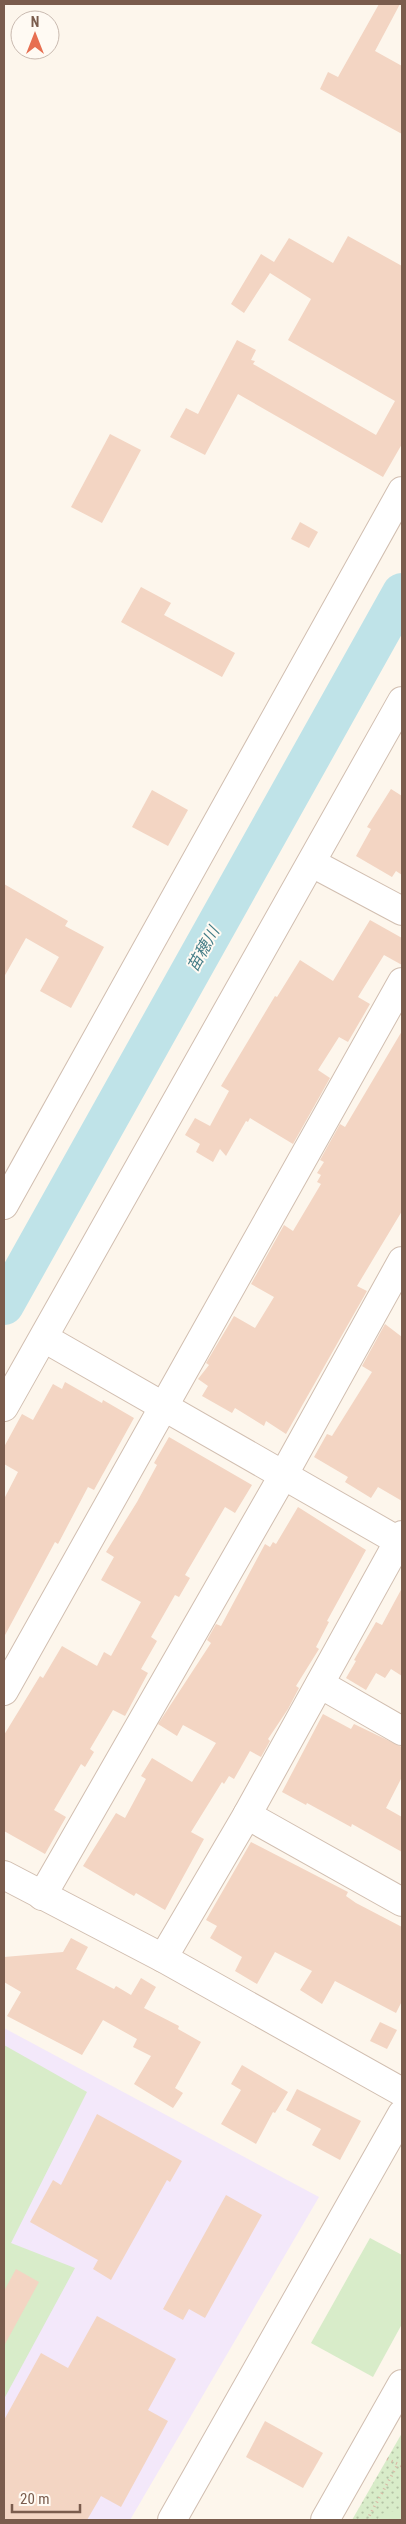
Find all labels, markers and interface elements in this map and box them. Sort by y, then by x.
north arrow [10,10,60,60]
text: N [31,14,39,30]
water label: 苗穂川 [183,922,224,975]
scale bar [12,2482,80,2514]
text: 20 m [20,2490,50,2508]

